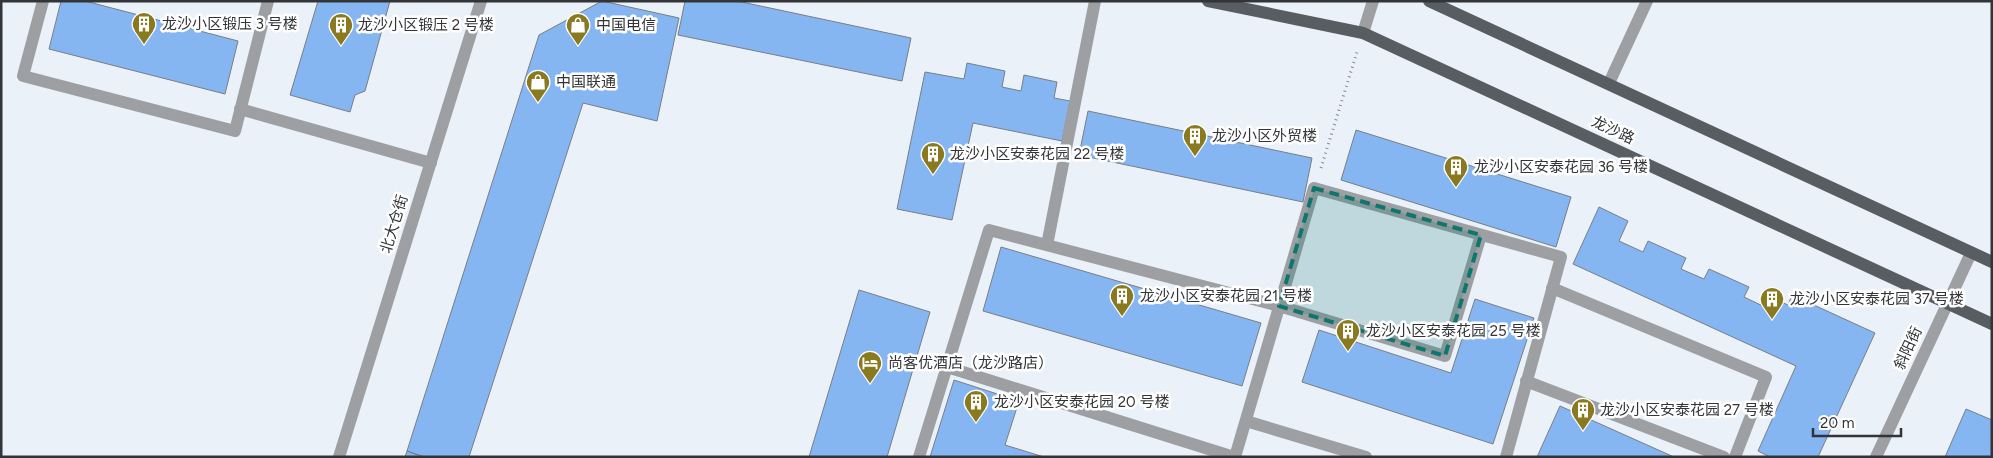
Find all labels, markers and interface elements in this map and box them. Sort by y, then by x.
building icon: 龙沙小区锻压 3 号楼 [131,11,157,45]
building icon: 龙沙小区锻压 2 号楼 [328,12,354,46]
shop icon: 中国电信 [565,12,591,46]
place label: 龙沙小区锻压 3 号楼 [162,15,298,33]
place label: 龙沙小区锻压 2 号楼 [358,16,494,34]
place label: 中国电信 [596,16,656,34]
shop icon: 中国联通 [525,69,551,103]
place label: 中国联通 [556,73,616,91]
street label: 龙沙路 [1589,112,1637,148]
building icon: 龙沙小区外贸楼 [1182,123,1208,157]
place label: 龙沙小区外贸楼 [1212,127,1317,145]
building icon: 龙沙小区安泰花园 22 号楼 [920,141,946,175]
place label: 龙沙小区安泰花园 22 号楼 [950,145,1124,163]
building icon: 龙沙小区安泰花园 36 号楼 [1443,154,1469,188]
place label: 龙沙小区安泰花园 36 号楼 [1474,158,1648,176]
street label: 北大仓街 [377,193,411,255]
building icon: 龙沙小区安泰花园 21 号楼 [1109,283,1135,317]
building icon: 龙沙小区安泰花园 37 号楼 [1759,286,1785,320]
place label: 龙沙小区安泰花园 21 号楼 [1140,287,1312,305]
place label: 龙沙小区安泰花园 37 号楼 [1790,290,1964,308]
building icon: 龙沙小区安泰花园 25 号楼 [1335,318,1361,352]
place label: 龙沙小区安泰花园 25 号楼 [1366,322,1540,340]
street label: 斜阳街 [1890,324,1926,372]
hotel icon: 尚客优酒店（龙沙路店） [857,350,883,384]
place label: 尚客优酒店（龙沙路店） [888,354,1053,372]
building icon: 龙沙小区安泰花园 20 号楼 [963,389,989,423]
place label: 龙沙小区安泰花园 20 号楼 [994,393,1169,411]
building icon: 龙沙小区安泰花园 27 号楼 [1570,397,1596,431]
place label: 龙沙小区安泰花园 27 号楼 [1600,401,1774,419]
scale bar [1813,406,1900,438]
text: 20 m [1820,414,1854,432]

